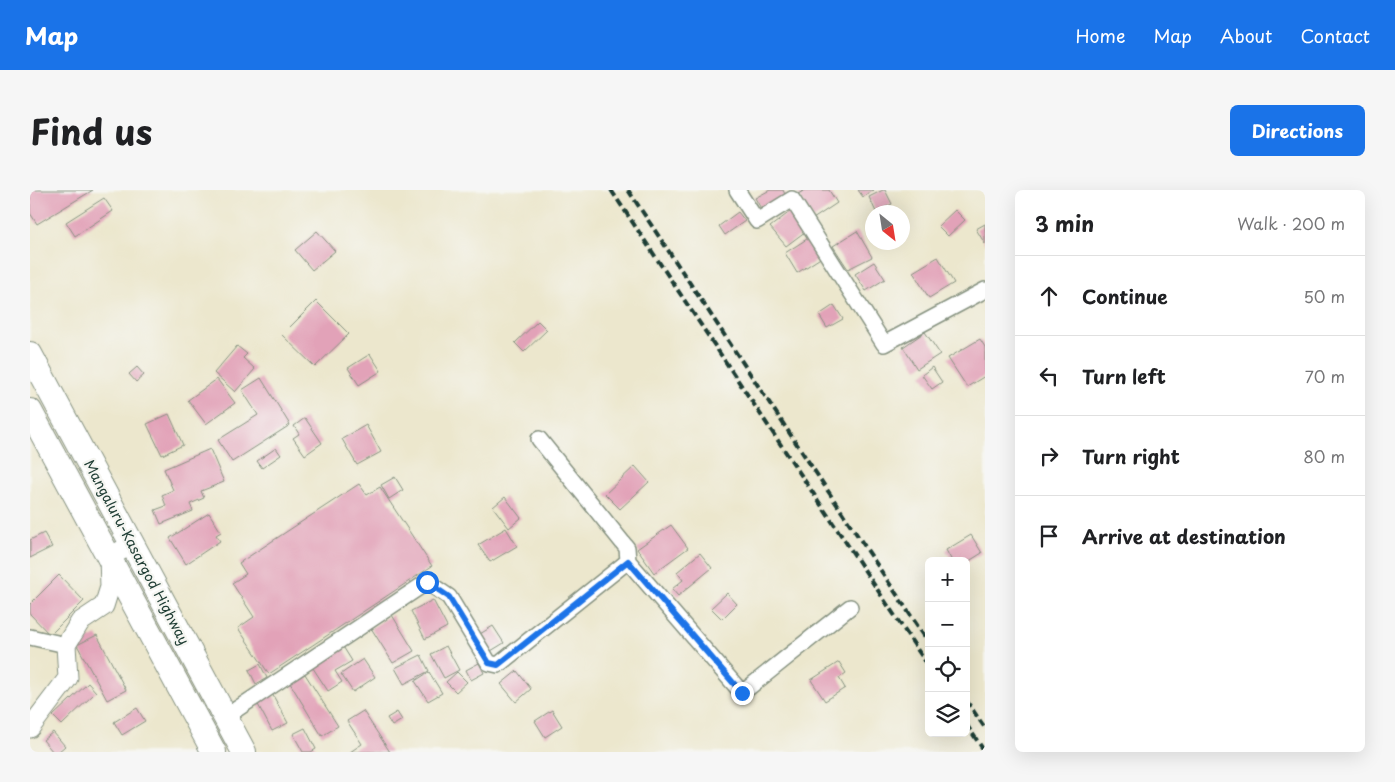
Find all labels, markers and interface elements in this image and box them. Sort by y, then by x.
text: Map [25,17,78,53]
text: Home [1075,22,1125,49]
text: Map [1153,22,1192,49]
text: About [1220,22,1272,49]
text: Contact [1300,22,1370,49]
text: Find us [30,104,152,157]
button: Directions [1230,105,1365,156]
north arrow [865,205,910,250]
text: 3 min [1035,207,1094,239]
text: Walk · 200 m [1237,211,1345,235]
icon: ahead [1035,282,1063,310]
text: Continue [1082,282,1168,310]
text: 50 m [1304,284,1345,308]
icon: left [1035,362,1063,390]
text: Turn left [1082,362,1166,390]
text: 70 m [1305,364,1345,388]
icon: right [1035,442,1063,470]
text: Turn right [1082,442,1180,470]
text: 80 m [1303,444,1345,468]
street label: Mangaluru-Kasargod Highway [79,456,195,648]
icon: arrive [1035,522,1063,550]
text: Arrive at destination [1082,522,1286,550]
map controls [925,557,970,737]
button: + [925,557,970,602]
route start [416,571,439,594]
button: − [925,602,970,647]
button: locate [925,647,970,692]
route end [731,682,754,705]
button: layers [925,692,970,737]

